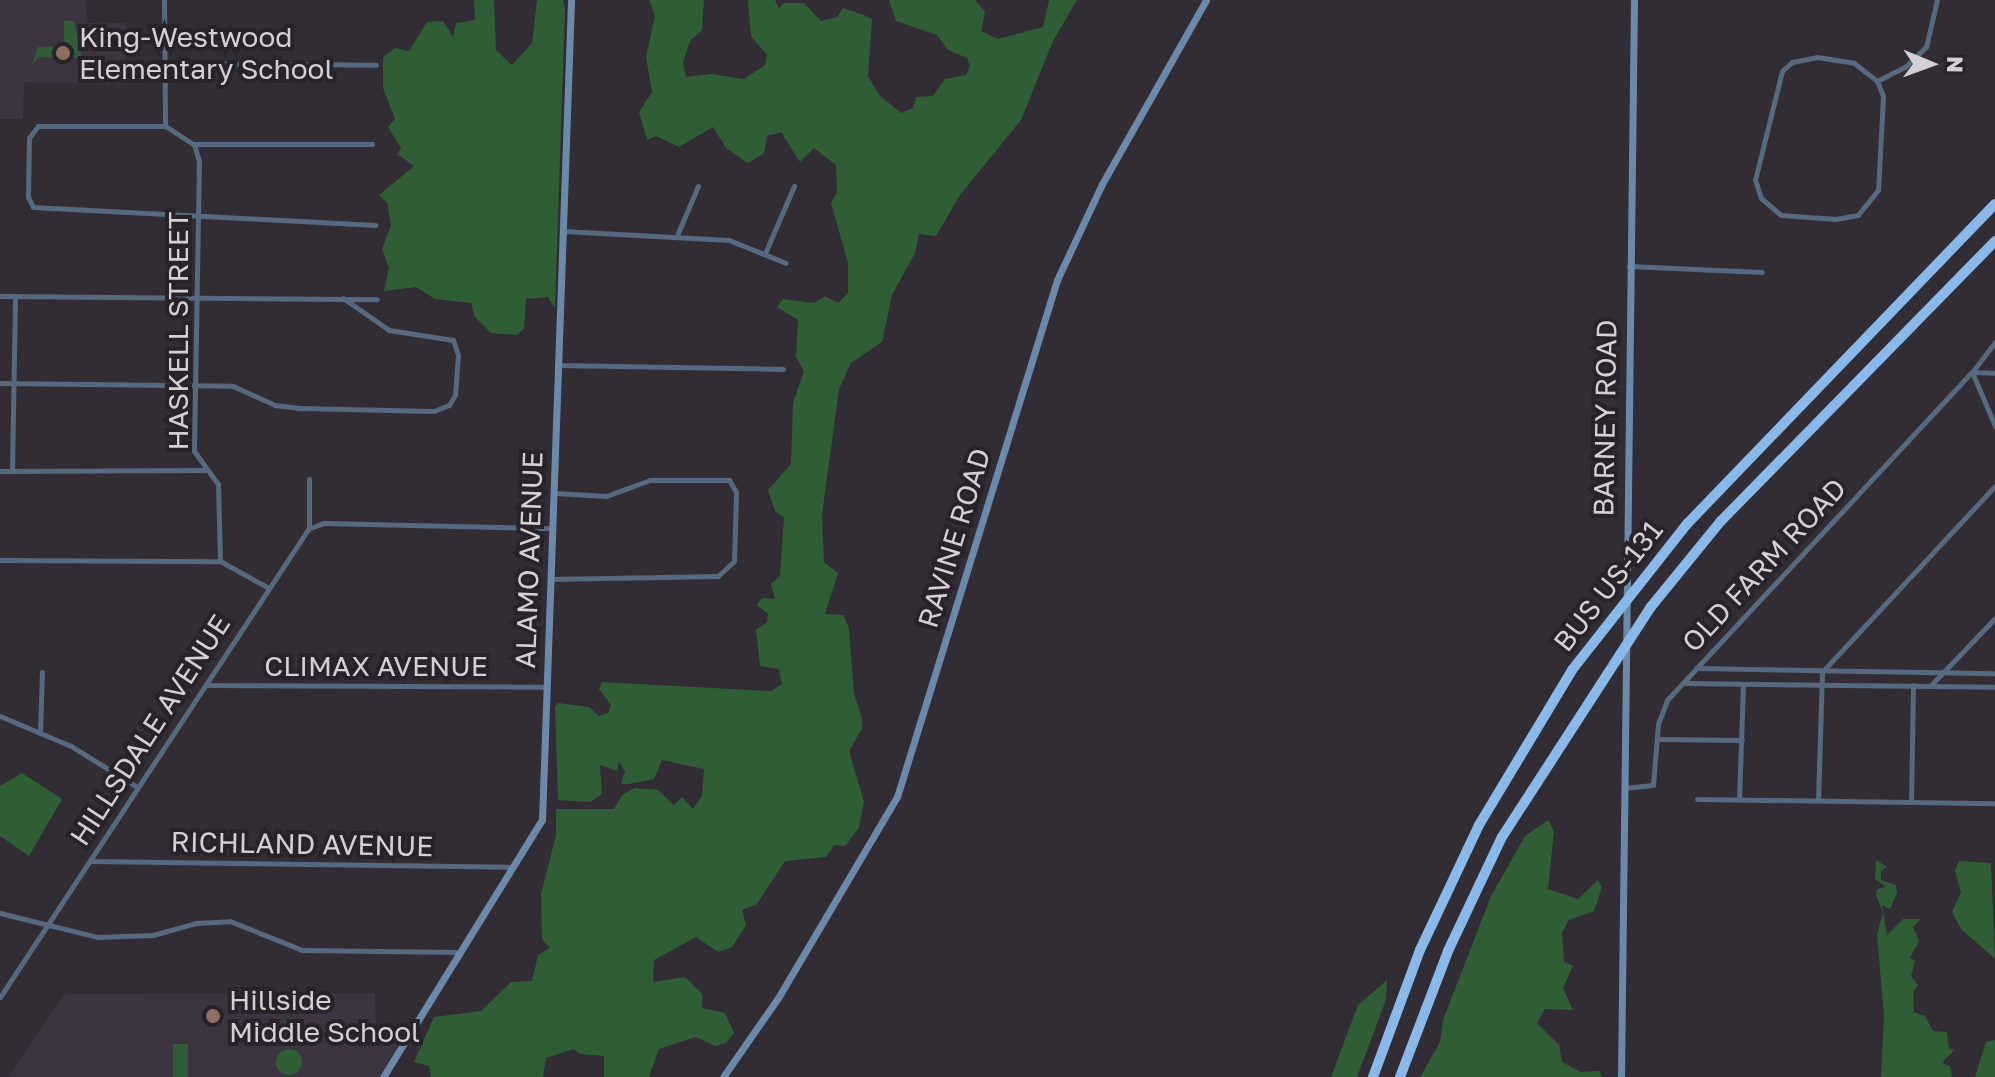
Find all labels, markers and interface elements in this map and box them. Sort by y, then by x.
place label: King-Westwood Elementary School [79,20,333,86]
north arrow [1891,24,1971,104]
marker: King-Westwood Elementary School [54,44,72,62]
text: N [1942,56,1969,73]
street label: HASKELL STREET [161,212,195,450]
street label: BARNEY ROAD [1586,319,1624,517]
street label: RAVINE ROAD [911,444,997,632]
street label: ALAMO AVENUE [508,451,550,669]
street label: OLD FARM ROAD [1675,471,1853,659]
street label: BUS US-131 [1547,514,1669,658]
street label: HILLSDALE AVENUE [63,608,237,852]
street label: CLIMAX AVENUE [264,649,488,683]
street label: RICHLAND AVENUE [170,825,434,863]
place label: Hillside Middle School [229,983,420,1049]
marker: Hillside Middle School [204,1007,222,1025]

